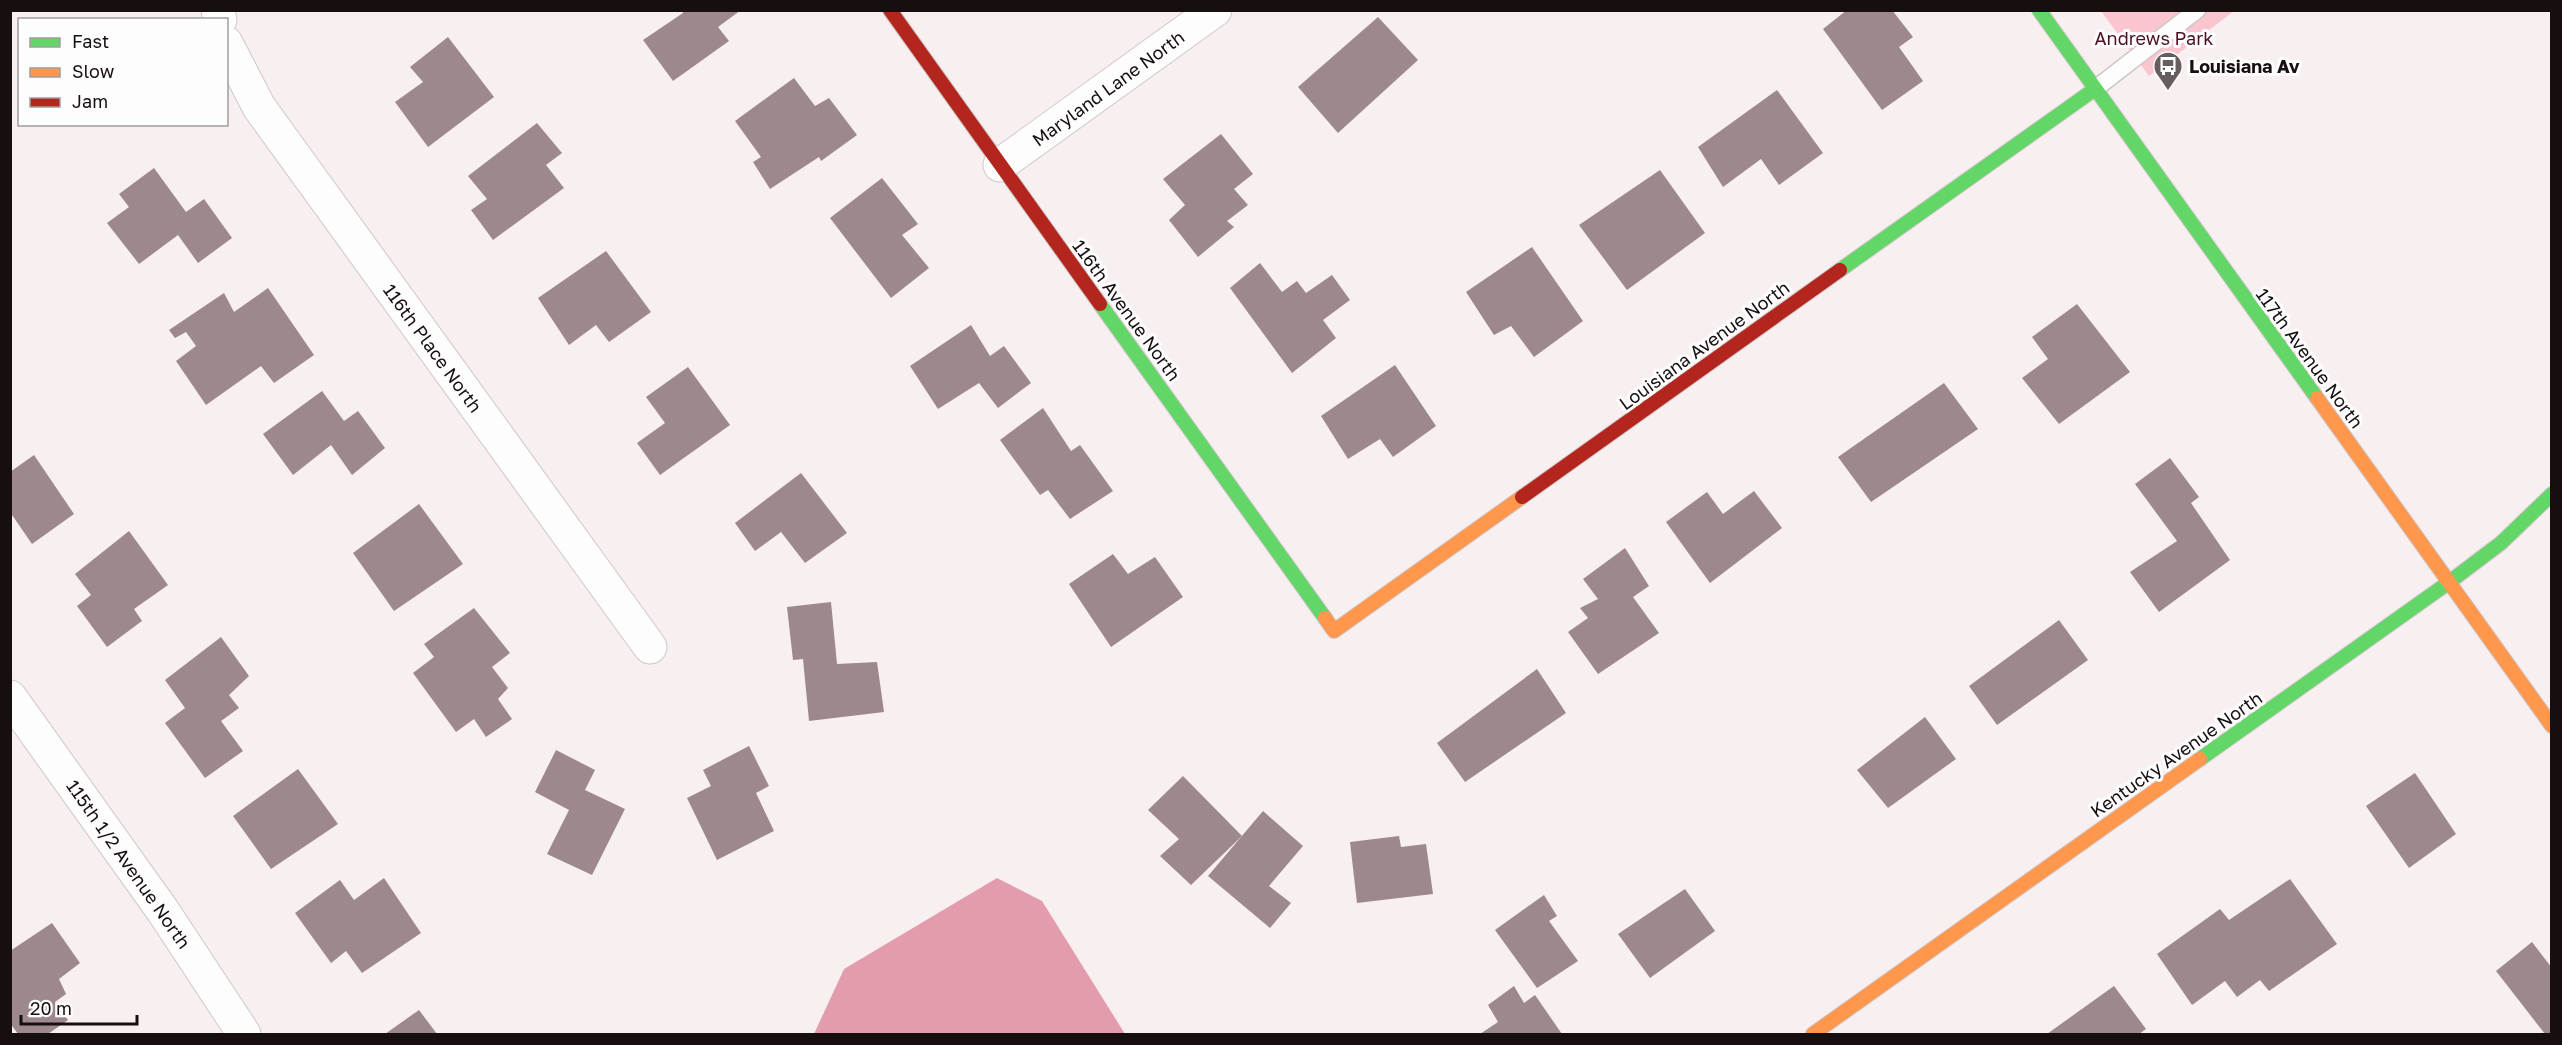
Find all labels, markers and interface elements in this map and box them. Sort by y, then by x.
legend [18,18,228,126]
street label: Maryland Lane North [1028,25,1188,151]
park label: Andrews Park [2095,27,2213,49]
text: Fast [72,30,109,52]
bus stop icon: Louisiana Av [2152,50,2184,92]
place label: Louisiana Av [2189,55,2300,77]
text: Slow [72,60,115,82]
text: Jam [72,90,108,112]
street label: 116th Avenue North [1068,235,1186,385]
street label: Louisiana Avenue North [1615,276,1793,414]
street label: 116th Place North [379,279,487,417]
street label: 117th Avenue North [2252,284,2368,432]
street label: Kentucky Avenue North [2086,686,2266,822]
street label: 115th 1/2 Avenue North [62,775,196,953]
scale bar [21,988,136,1026]
text: 20 m [30,997,72,1019]

